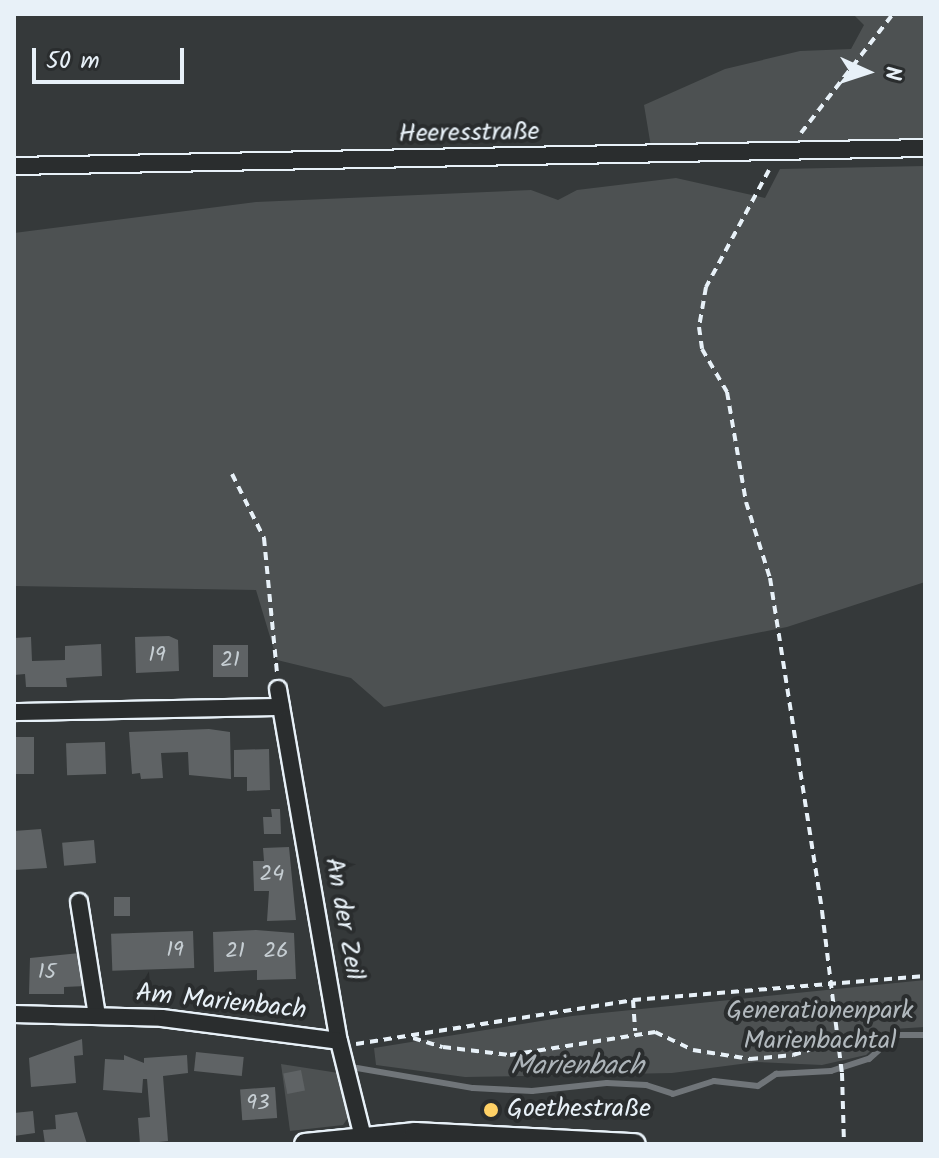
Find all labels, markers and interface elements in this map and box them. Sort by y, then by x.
scale bar [36,32,188,82]
north arrow [827,32,907,112]
text: 50 m [46,42,100,81]
text: N [874,65,909,81]
street label: Heeresstraße [398,117,540,151]
house number: 19 [148,643,166,669]
house number: 21 [220,648,240,674]
street label: An der Zeil [317,855,369,983]
house number: 24 [260,862,284,888]
house number: 19 [166,938,184,964]
house number: 21 [225,939,245,965]
house number: 26 [263,939,289,965]
house number: 15 [38,960,56,986]
street label: Am Marienbach [134,979,308,1027]
park label: Generationenpark Marienbachtal [727,996,913,1058]
water label: Marienbach [510,1050,644,1084]
house number: 93 [246,1091,270,1117]
place label: Goethestraße [507,1094,651,1126]
marker: Goethestraße [482,1101,500,1119]

